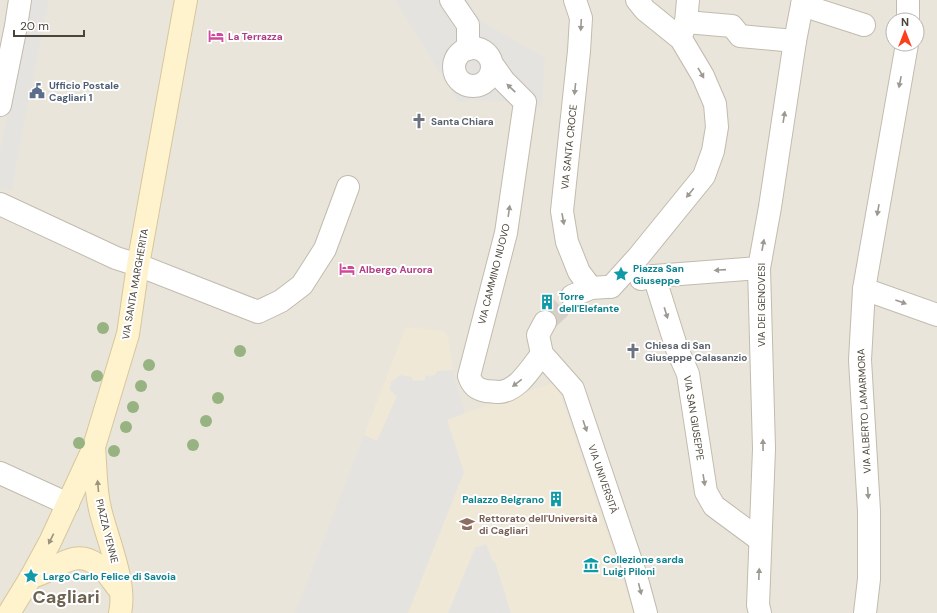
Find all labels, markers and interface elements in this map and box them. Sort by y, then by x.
scale bar [14,12,84,38]
north arrow [885,12,925,52]
text: N [901,15,909,29]
text: 20 m [20,18,49,34]
one-way arrow [577,19,584,31]
hotel icon: La Terrazza [207,27,225,45]
place label: La Terrazza [228,30,283,43]
one-way arrow [697,67,704,79]
one-way arrow [896,76,902,88]
place label: Ufficio Postale Cagliari 1 [49,79,119,104]
public building icon: Ufficio Postale Cagliari 1 [28,82,46,100]
one-way arrow [506,83,516,93]
one-way arrow [572,83,579,95]
street label: VIA SANTA CROCE [558,103,580,190]
one-way arrow [781,111,787,123]
church icon: Santa Chiara [410,112,428,130]
place label: Santa Chiara [431,115,494,128]
one-way arrow [686,187,694,198]
one-way arrow [874,204,880,217]
one-way arrow [506,205,512,217]
one-way arrow [561,213,567,225]
street label: VIA CAMMINO NUOVO [475,222,513,326]
street label: VIA SANTA MARGHERITA [119,227,151,341]
one-way arrow [760,239,766,251]
hotel icon: Albergo Aurora [338,260,356,278]
place label: Piazza San Giuseppe [633,262,684,287]
place label: Albergo Aurora [359,263,433,276]
street label: VIA DEI GENOVESI [755,263,768,347]
place icon: Piazza San Giuseppe [612,265,630,283]
one-way arrow [714,267,726,274]
place label: Torre dell'Elefante [559,290,619,315]
building icon: Torre dell'Elefante [538,293,556,311]
one-way arrow [895,299,907,305]
one-way arrow [663,307,669,319]
place label: Chiesa di San Giuseppe Calasanzio [645,339,747,364]
church icon: Chiesa di San Giuseppe Calasanzio [624,342,642,360]
street label: VIA ALBERTO LAMARMORA [854,348,874,474]
street label: VIA SAN GIUSEPPE [681,375,707,462]
one-way arrow [511,379,522,387]
one-way arrow [583,421,589,433]
one-way arrow [760,438,766,451]
street label: VIA UNIVERSITÀ [585,443,621,515]
one-way arrow [701,474,707,486]
one-way arrow [94,480,101,492]
one-way arrow [865,487,872,499]
building icon: Palazzo Belgrano [547,490,565,508]
place label: Palazzo Belgrano [462,493,544,506]
street label: PIAZZA YENNE [93,497,121,565]
place label: Rettorato dell'Università di Cagliari [479,512,598,537]
school or university icon: Rettorato dell'Università di Cagliari [458,515,476,533]
one-way arrow [48,533,54,545]
place label: Collezione sarda Luigi Piloni [603,553,684,578]
museum icon: Collezione sarda Luigi Piloni [582,556,600,574]
place icon: Largo Carlo Felice di Savoia [22,567,40,585]
one-way arrow [756,567,762,580]
place label: Largo Carlo Felice di Savoia [43,570,176,583]
one-way arrow [637,584,643,596]
district label: Cagliari [32,585,100,609]

